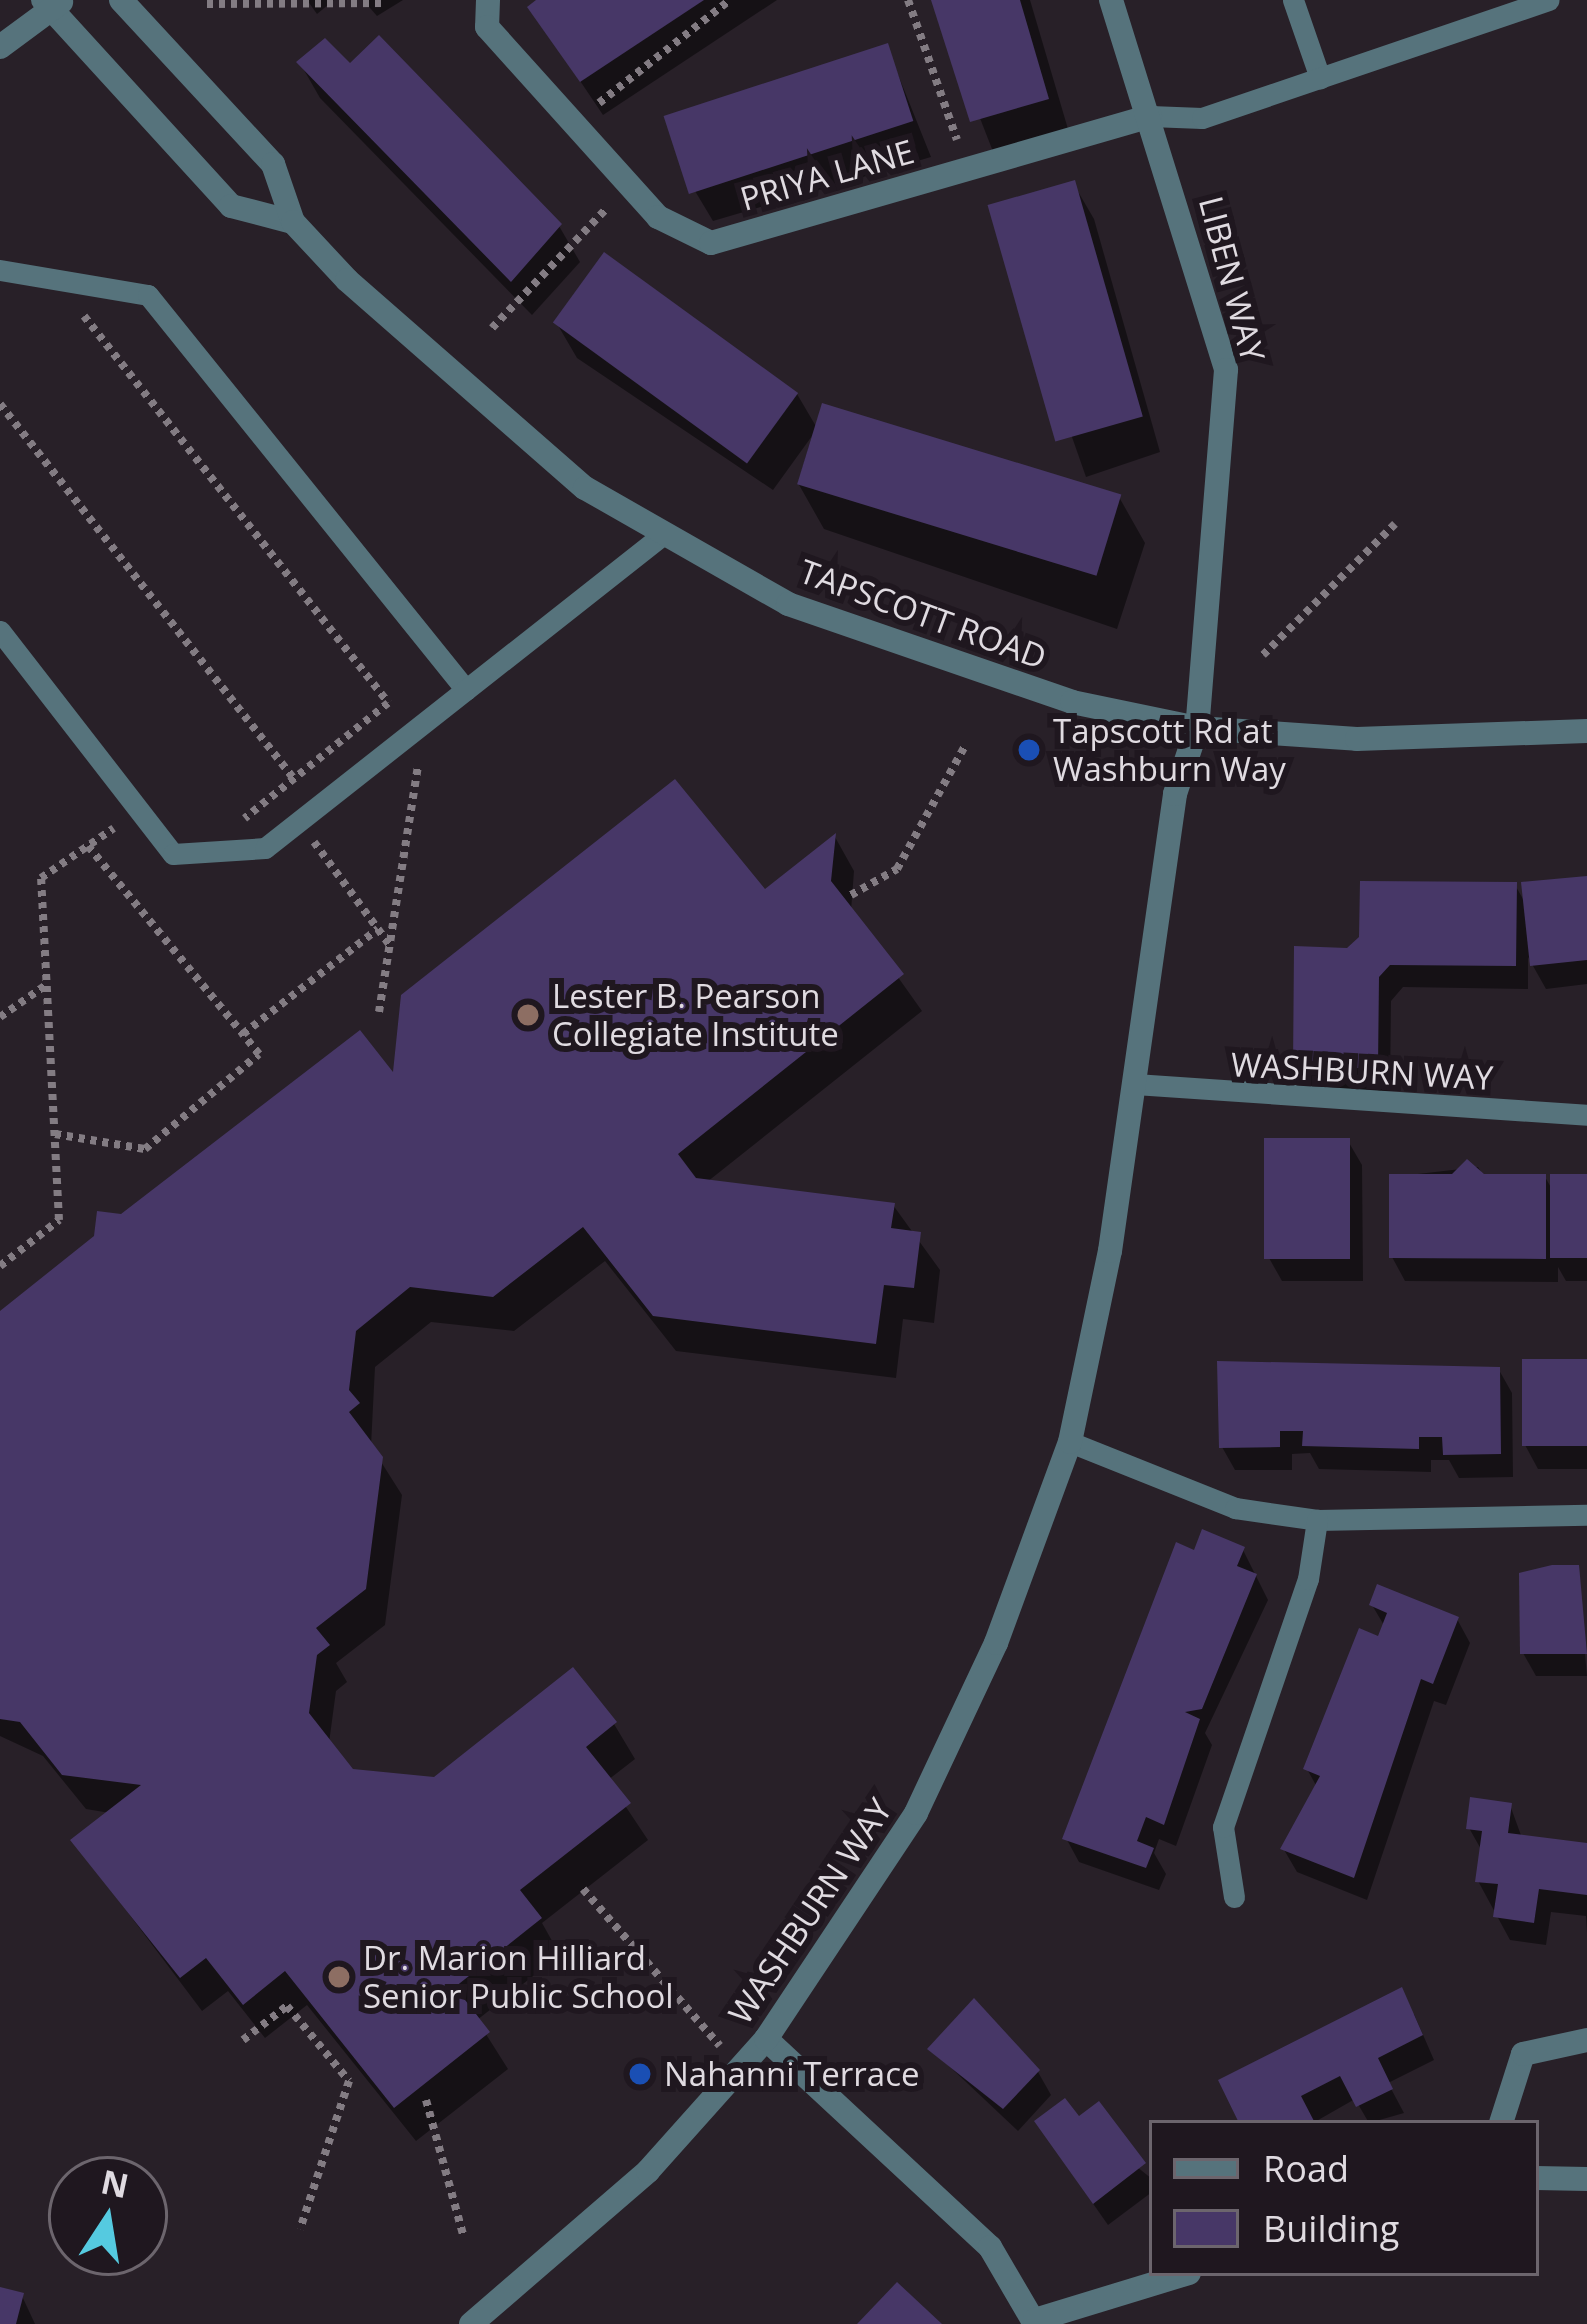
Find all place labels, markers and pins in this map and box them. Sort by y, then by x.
place label: Tapscott Rd at Washburn Way [1053,711,1286,789]
marker: Tapscott Rd at Washburn Way [1016,737,1042,763]
place label: Lester B. Pearson Collegiate Institute [552,976,839,1054]
marker: Lester B. Pearson Collegiate Institute [515,1002,541,1028]
place label: Dr. Marion Hilliard Senior Public School [363,1938,674,2016]
marker: Dr. Marion Hilliard Senior Public School [326,1964,352,1990]
place label: Nahanni Terrace [664,2054,919,2094]
marker: Nahanni Terrace [627,2061,653,2087]

